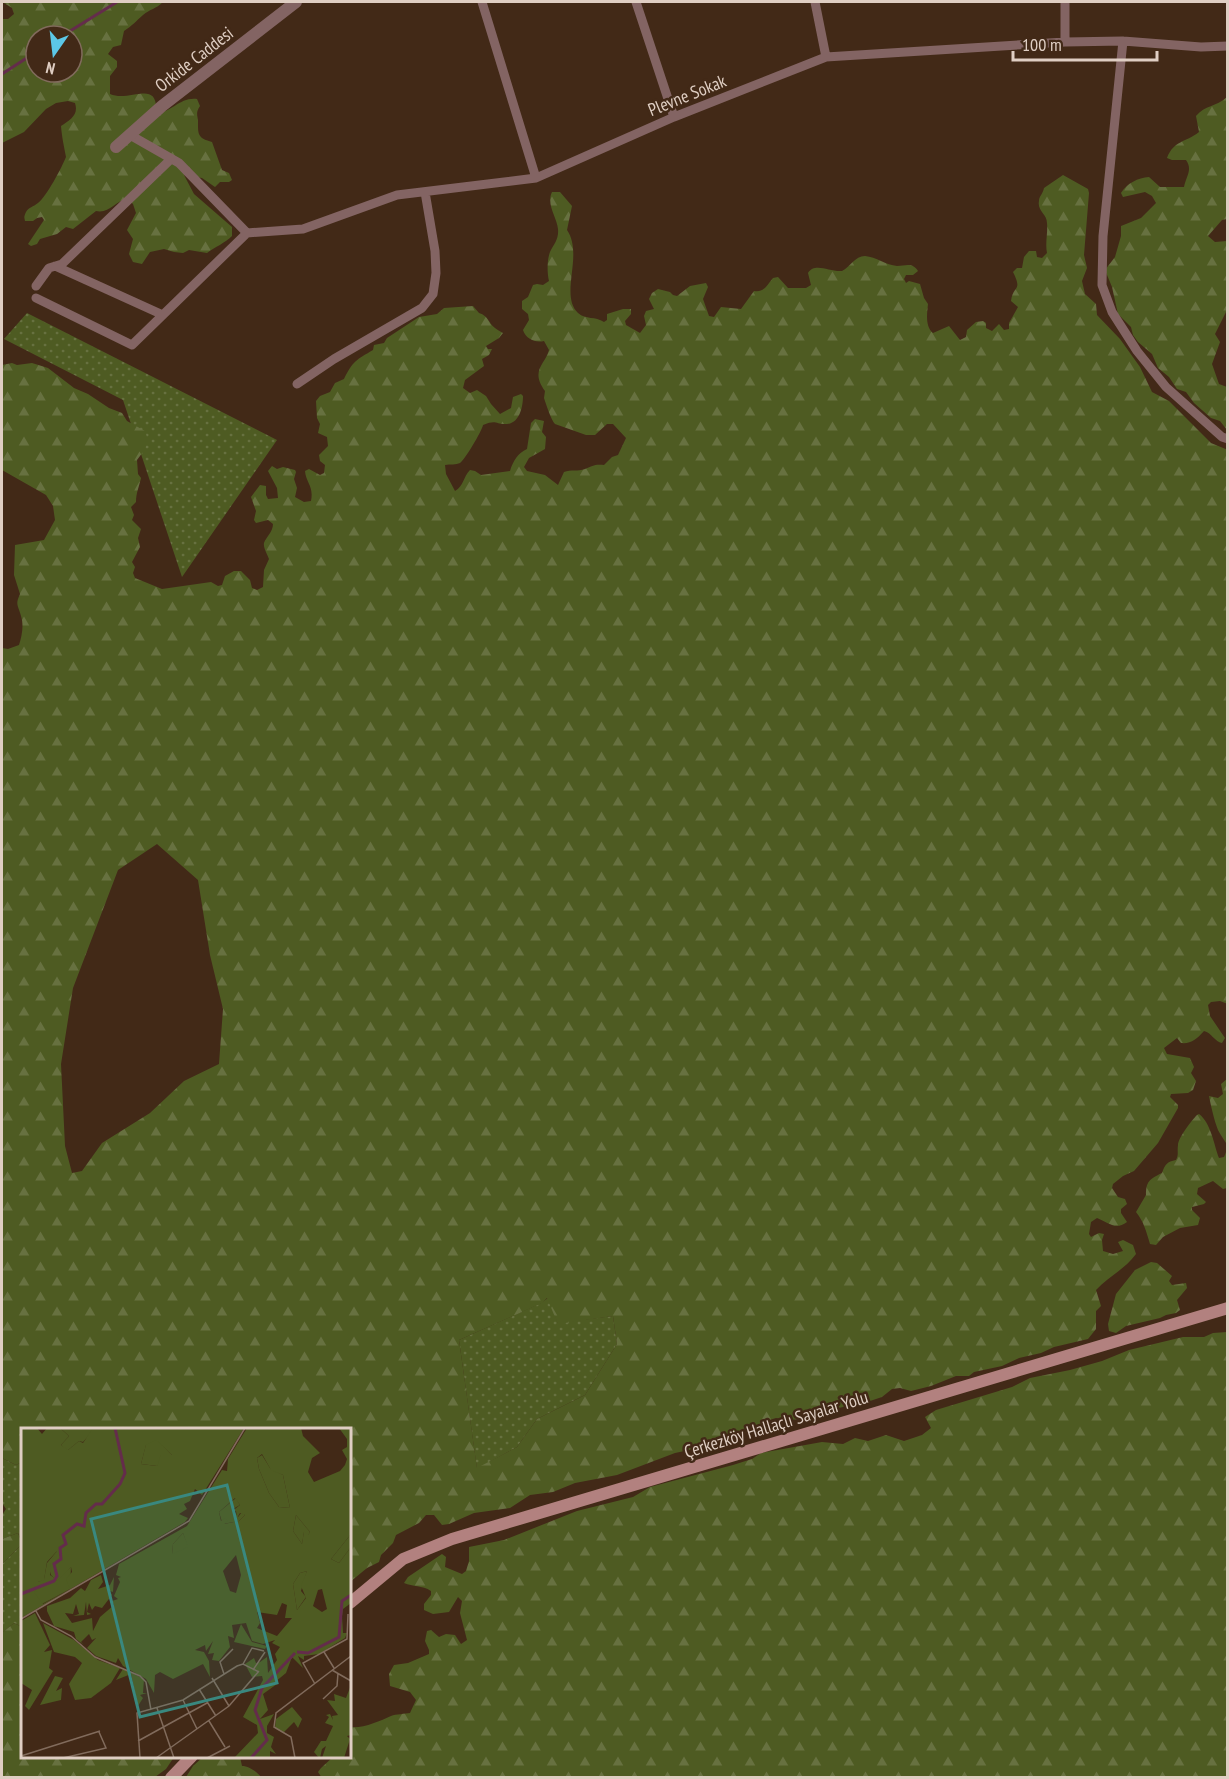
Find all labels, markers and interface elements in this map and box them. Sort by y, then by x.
street label: Orkide Caddesi [150,21,238,97]
north arrow [24,24,84,84]
scale bar [1013,24,1157,62]
text: 100 m [1022,33,1062,56]
text: N [44,58,57,79]
street label: Plevne Sokak [645,69,729,121]
street label: Çerkezköy Hallaçlı Sayalar Yolu [681,1385,871,1463]
inset map [21,1428,351,1758]

